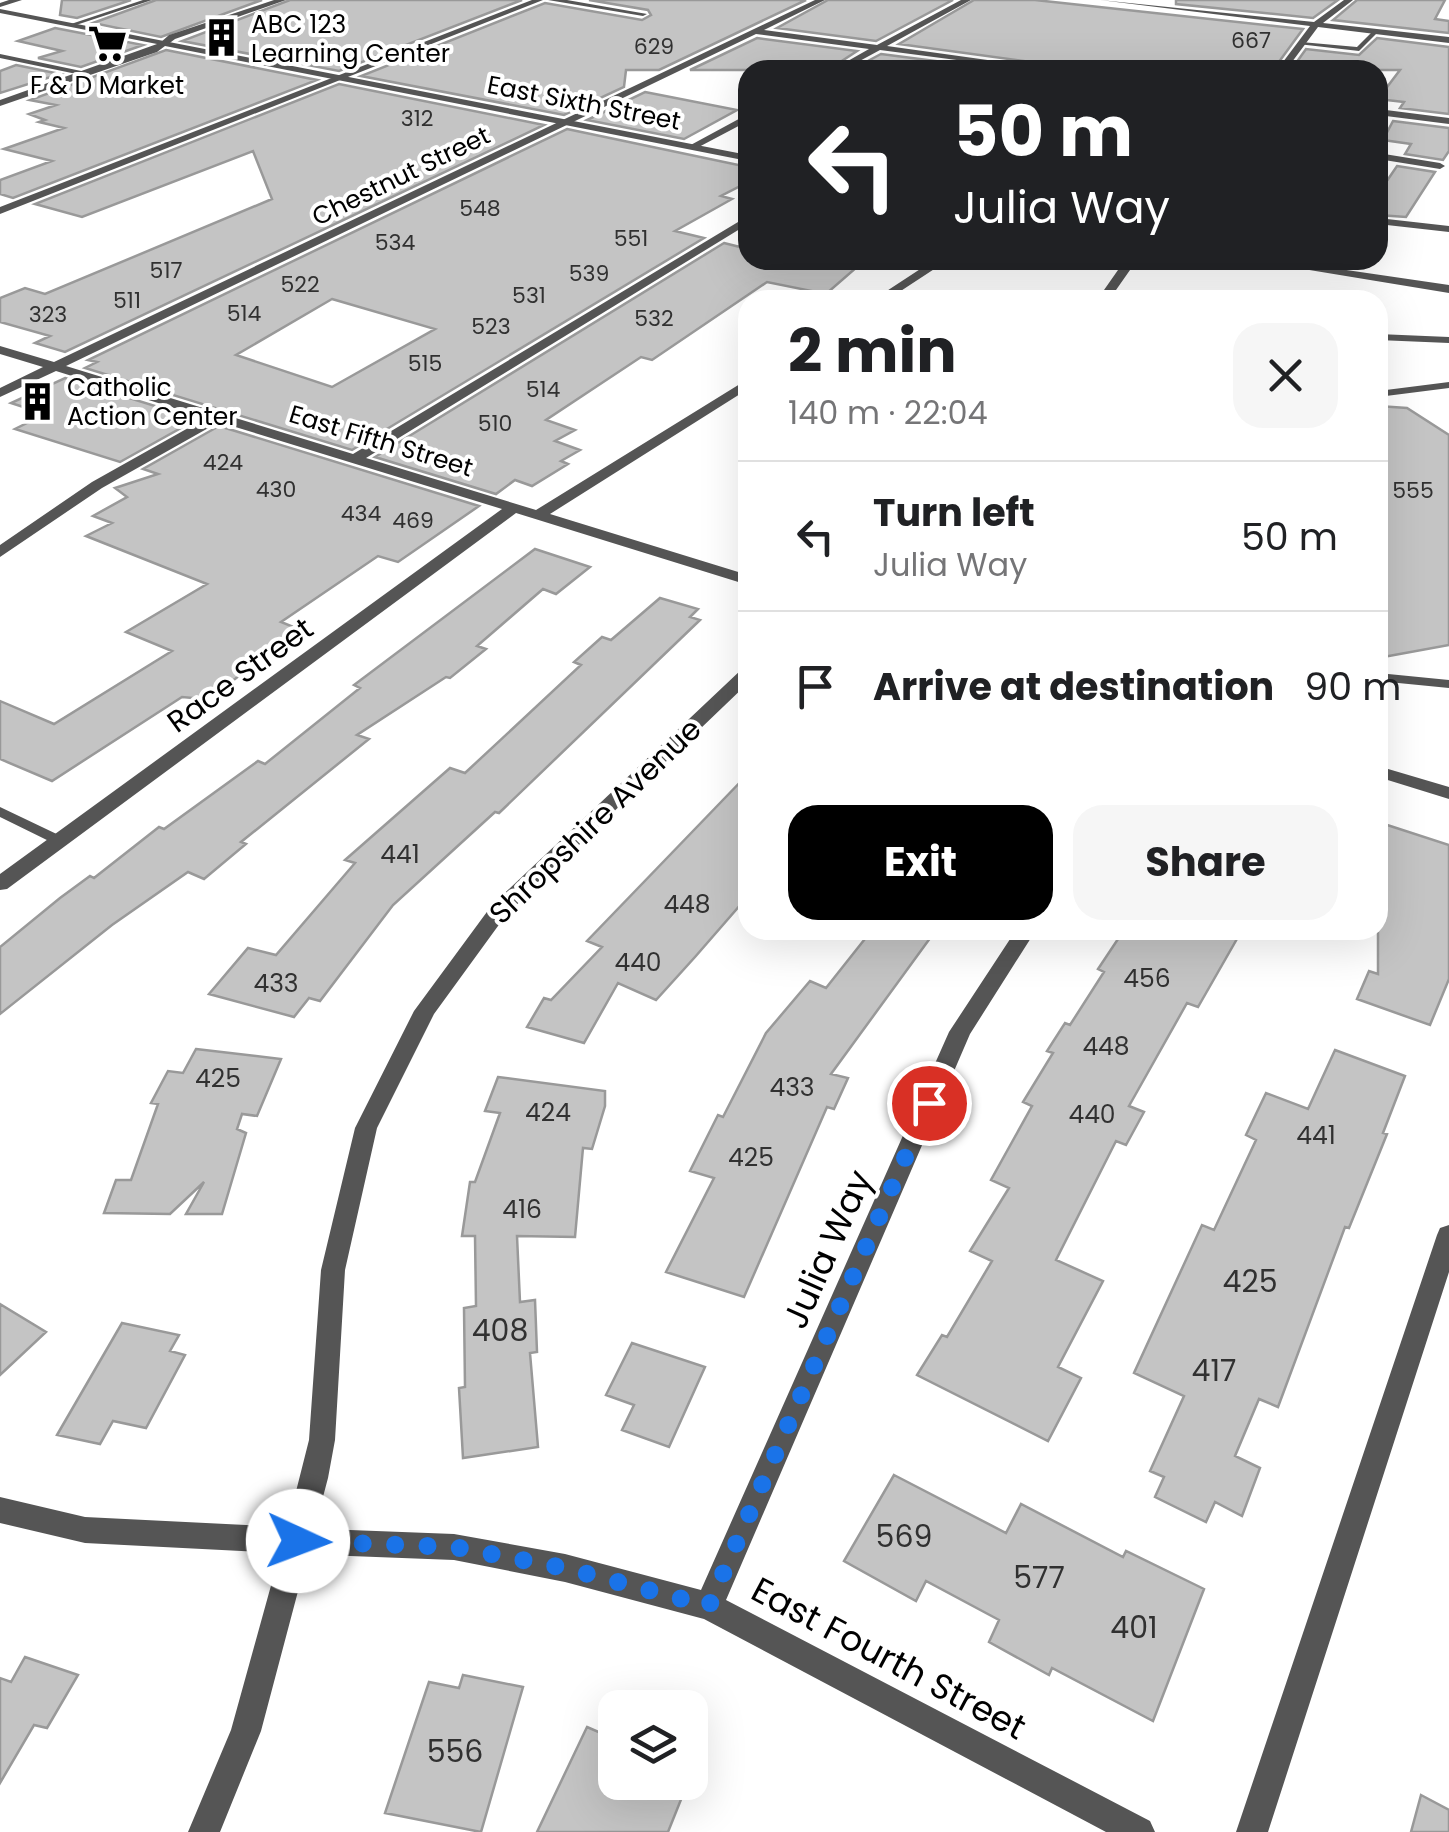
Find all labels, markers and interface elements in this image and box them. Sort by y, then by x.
place label: ABC 123 Learning Center [251,7,450,71]
building icon: ABC 123 Learning Center [200,17,242,59]
supermarket icon: F & D Market [86,23,128,65]
house number: 667 [1231,25,1271,56]
house number: 629 [634,31,674,62]
street label: East Sixth Street [484,67,684,139]
place label: F & D Market [30,68,184,103]
text: 50 m [953,82,1133,181]
icon: left [788,100,918,230]
house number: 312 [401,103,433,134]
street label: Chestnut Street [306,118,496,234]
text: Julia Way [953,176,1170,239]
house number: 548 [459,193,501,224]
house number: 551 [614,223,648,254]
house number: 534 [375,227,415,258]
house number: 517 [150,255,182,286]
house number: 539 [569,258,609,289]
house number: 522 [280,269,320,300]
house number: 531 [512,280,546,311]
house number: 511 [113,285,141,316]
house number: 514 [227,298,262,329]
house number: 323 [29,299,67,330]
house number: 532 [634,303,674,334]
text: 2 min [788,309,957,393]
house number: 523 [471,311,511,342]
button: close [1233,323,1338,428]
house number: 515 [408,348,442,379]
place label: Catholic Action Center [67,370,238,434]
house number: 514 [526,374,561,405]
building icon: Catholic Action Center [16,380,58,422]
text: 140 m · 22:04 [788,390,988,435]
street label: East Fifth Street [285,396,477,486]
house number: 510 [478,408,512,439]
house number: 424 [203,447,243,478]
house number: 430 [256,474,296,505]
house number: 555 [1392,475,1434,506]
text: Turn left [873,486,1035,539]
house number: 434 [341,498,381,529]
house number: 469 [392,505,434,536]
icon: left [788,509,843,564]
text: 50 m [1241,510,1338,563]
text: Julia Way [873,542,1027,587]
street label: Race Street [158,607,322,743]
icon: arrive [788,659,843,714]
text: Arrive at destination [873,660,1274,713]
text: 90 m [1304,660,1401,713]
street label: Shropshire Avenue [479,708,711,934]
button: Exit [788,805,1053,920]
button: Share [1073,805,1338,920]
house number: 441 [380,837,420,872]
house number: 448 [663,887,711,922]
house number: 440 [614,945,662,980]
house number: 456 [1123,961,1171,996]
house number: 433 [253,966,299,1001]
house number: 448 [1082,1029,1130,1064]
house number: 425 [195,1061,241,1096]
pin [887,1061,972,1146]
house number: 433 [769,1070,815,1105]
icon: arrive [902,1076,957,1131]
house number: 424 [525,1095,571,1130]
house number: 440 [1068,1097,1116,1132]
house number: 441 [1296,1118,1336,1153]
house number: 425 [728,1140,774,1175]
street label: Julia Way [770,1162,884,1336]
house number: 416 [502,1192,542,1227]
house number: 425 [1223,1260,1277,1303]
house number: 408 [472,1309,528,1352]
house number: 417 [1192,1349,1236,1392]
position arrow [246,1489,350,1593]
house number: 569 [876,1515,932,1558]
house number: 577 [1013,1556,1065,1599]
street label: East Fourth Street [743,1565,1035,1751]
house number: 401 [1110,1606,1158,1649]
map controls [598,1690,708,1800]
button: layers [598,1690,708,1800]
house number: 556 [427,1730,483,1773]

